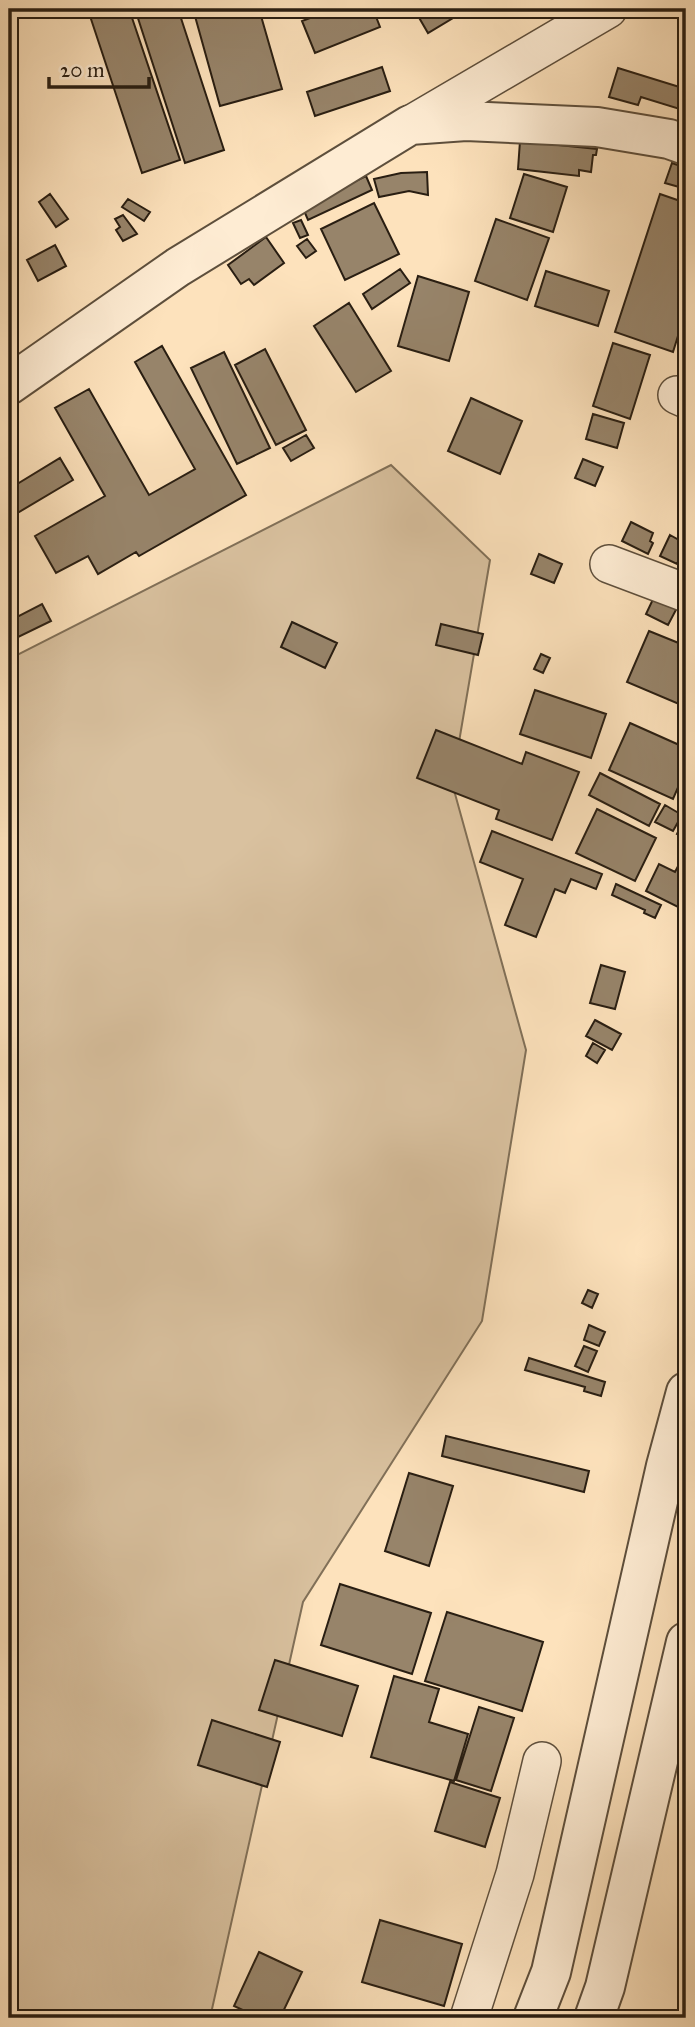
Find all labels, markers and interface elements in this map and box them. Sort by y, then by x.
scale bar [49,46,149,90]
text: 20 m [60,57,105,83]

